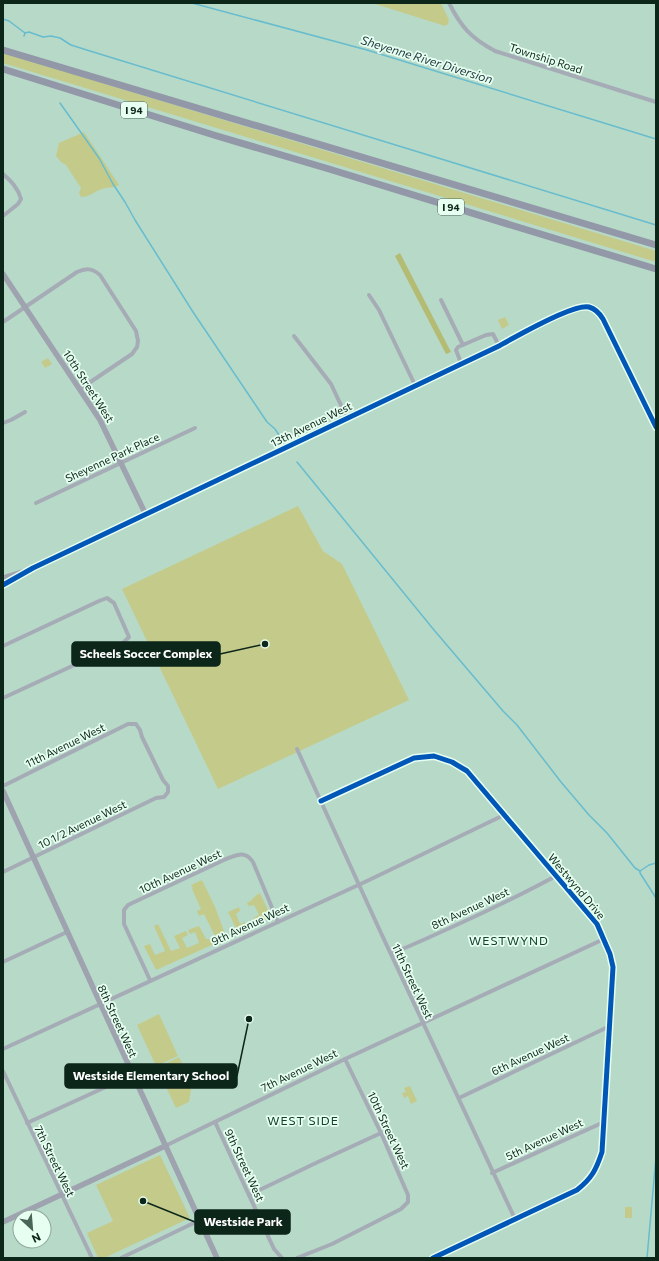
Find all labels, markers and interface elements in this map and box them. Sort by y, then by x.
water label: Sheyenne River Diversion [359,32,495,86]
street label: Township Road [508,40,584,76]
road number: I 94 [121,102,147,118]
road number: I 94 [438,199,464,215]
street label: 10th Street West [61,347,118,425]
street label: 13th Avenue West [268,399,354,449]
street label: Sheyenne Park Place [63,429,161,484]
callout: Scheels Soccer Complex [72,642,220,666]
text: Scheels Soccer Complex [80,646,213,660]
street label: 11th Avenue West [23,720,107,770]
street label: 10 1/2 Avenue West [36,797,129,851]
street label: 10th Avenue West [137,846,224,896]
street label: Westwynd Drive [546,851,608,922]
street label: 8th Avenue West [429,884,511,932]
street label: 9th Avenue West [209,900,291,948]
district label: WESTWYND [469,933,549,947]
street label: 11th Street West [390,941,436,1021]
street label: 8th Street West [96,983,141,1060]
street label: 6th Avenue West [489,1030,571,1078]
street label: 7th Avenue West [259,1046,340,1094]
callout: Westside Elementary School [65,1064,237,1088]
text: Westside Elementary School [73,1068,229,1082]
street label: 10th Street West [365,1089,413,1171]
district label: WEST SIDE [267,1113,339,1127]
street label: 5th Avenue West [503,1115,585,1163]
street label: 7th Street West [32,1123,78,1199]
street label: 9th Street West [223,1127,268,1204]
north arrow [12,1209,52,1249]
callout: Westside Park [195,1210,290,1234]
text: Westside Park [203,1214,283,1228]
text: N [30,1231,43,1246]

